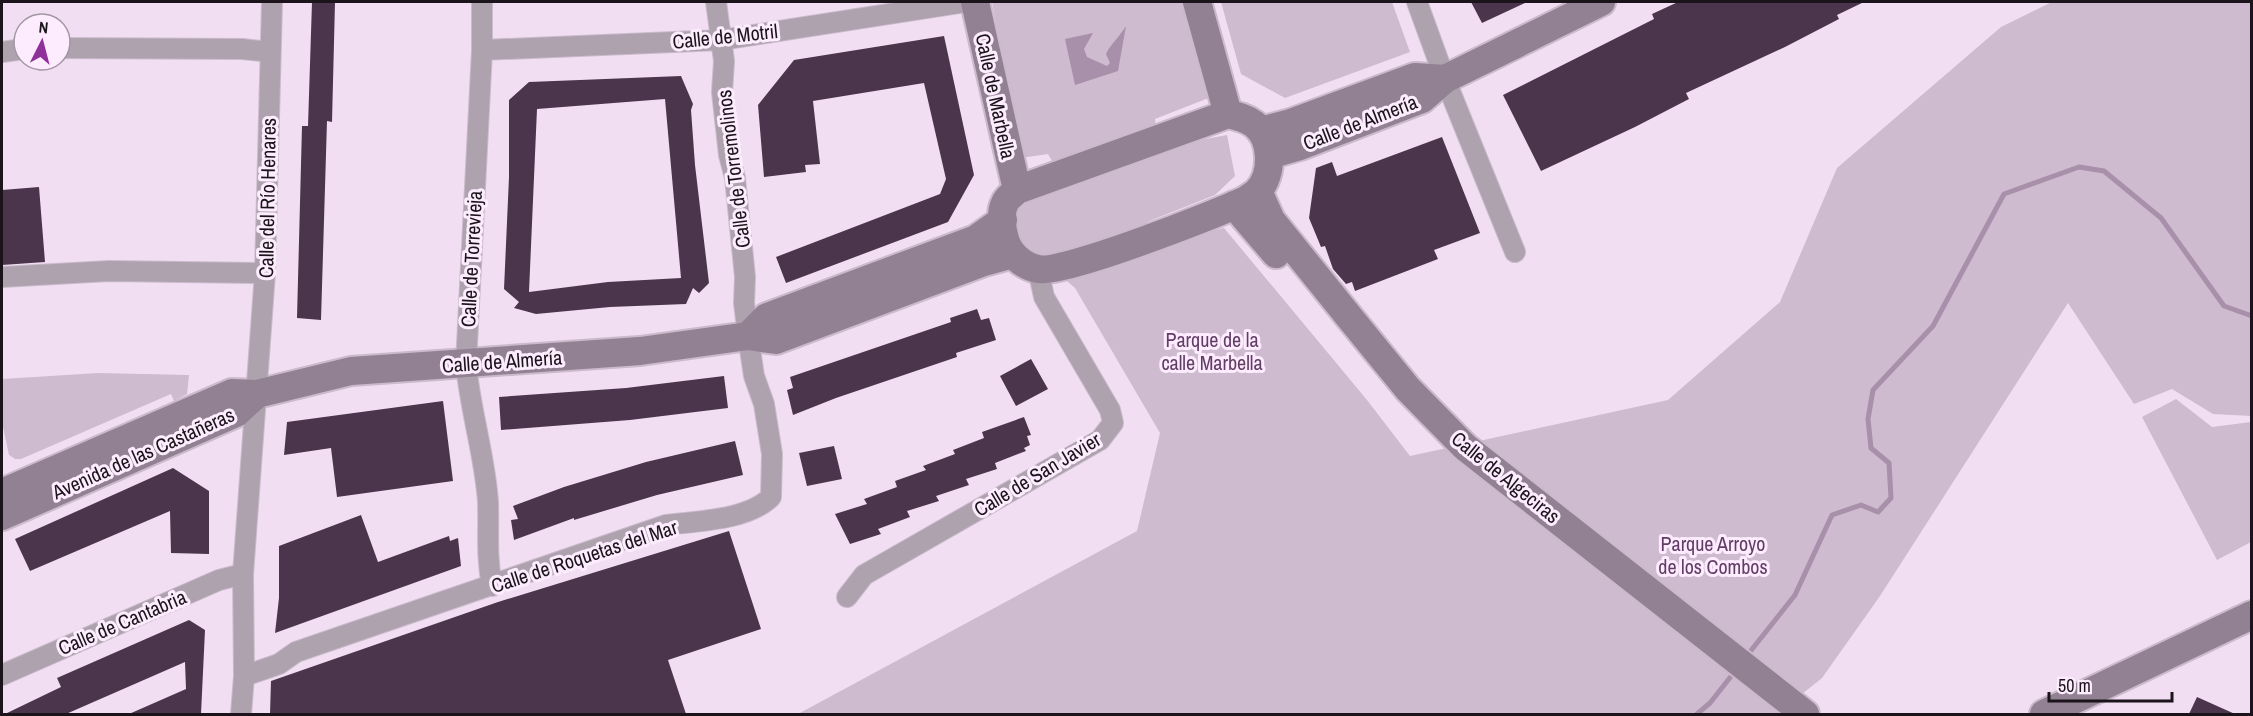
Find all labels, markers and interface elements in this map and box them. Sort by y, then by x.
north arrow [12,12,72,72]
text: N [38,16,49,39]
street label: Calle de Motril [671,17,779,55]
street label: Calle de Marbella [970,31,1022,161]
street label: Calle de Torremolinos [710,88,756,250]
street label: Calle de Almería [1299,88,1421,156]
street label: Calle del Río Henares [252,118,282,278]
street label: Calle de Torrevieja [454,190,488,328]
park label: Parque de la calle Marbella [1161,326,1263,376]
street label: Calle de Almería [441,343,563,379]
street label: Avenida de las Castañeras [47,401,238,506]
street label: Calle de San Javier [969,425,1106,522]
street label: Calle de Algeciras [1446,425,1566,529]
street label: Calle de Roquetas del Mar [487,513,681,599]
park label: Parque Arroyo de los Combos [1658,530,1768,580]
street label: Calle de Cantabria [54,583,190,661]
scale bar [2049,665,2172,703]
text: 50 m [2058,673,2091,698]

